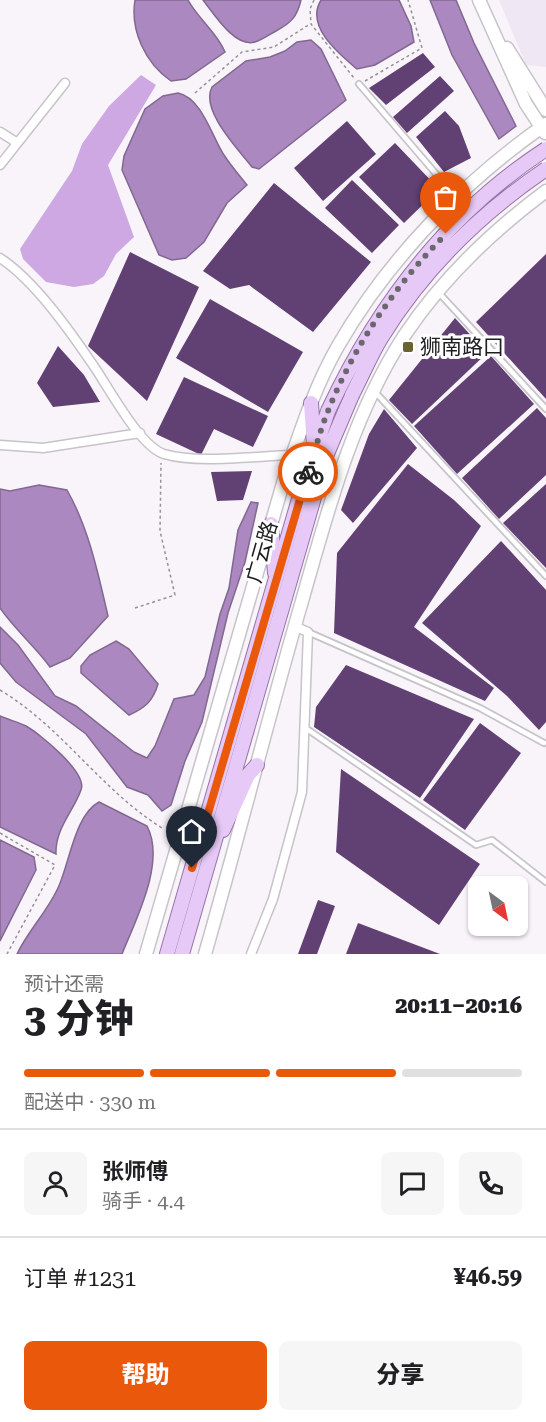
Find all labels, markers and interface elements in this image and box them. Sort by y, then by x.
pin [420,172,471,234]
icon: bag [429,181,462,214]
place label: 狮南路口 [420,335,504,359]
marker: 狮南路口 [401,340,415,354]
courier [278,442,338,502]
icon: bike [292,456,325,489]
street label: 广云路 [242,518,282,586]
pin [166,806,217,868]
icon: home [175,815,208,848]
north arrow [468,876,528,936]
map controls [468,876,528,936]
text: 预计还需 [24,972,104,996]
text: 20:11–20:16 [395,993,522,1018]
text: 3 分钟 [24,996,134,1042]
text: 配送中 · 330 m [24,1090,156,1114]
button: person [24,1152,87,1215]
button: chat [381,1152,444,1215]
button: phone [459,1152,522,1215]
text: 张师傅 [102,1159,168,1184]
text: 骑手 · 4.4 [102,1189,185,1213]
text: ¥46.59 [453,1264,522,1289]
text: 订单 #1231 [24,1266,137,1291]
button: 帮助 [24,1341,267,1410]
button: 分享 [279,1341,522,1410]

